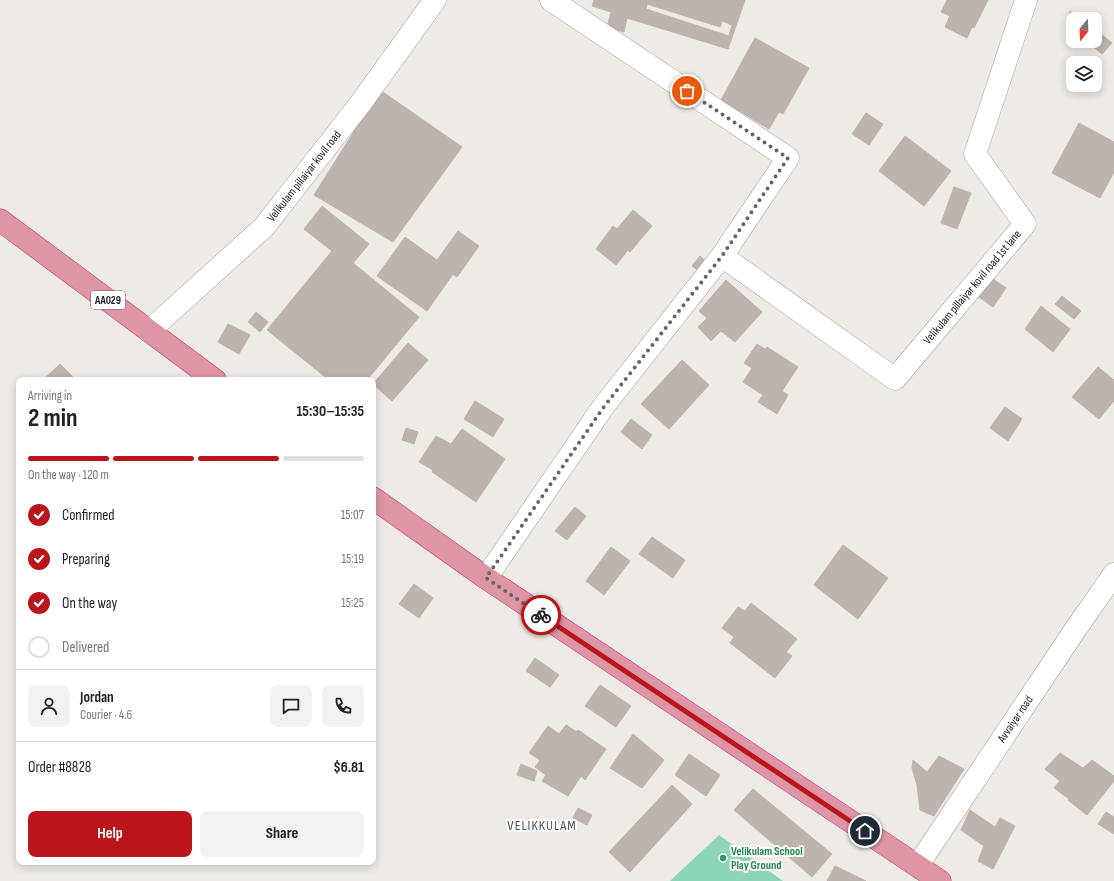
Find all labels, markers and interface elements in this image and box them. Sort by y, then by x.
north arrow [1066,12,1102,48]
map controls [1066,12,1102,92]
button: layers [1066,56,1102,92]
pin [670,74,704,108]
icon: bag [676,80,698,102]
street label: Velikulam pillaiyar kovil road [264,128,345,225]
street label: Velikulam pillaiyar kovil road 1st lane [920,227,1025,347]
road number: AA029 [91,291,125,309]
text: Arriving in [28,388,72,404]
text: 15:30–15:35 [296,402,364,421]
text: 2 min [28,403,78,434]
text: On the way · 120 m [28,467,109,483]
icon: check [28,504,50,526]
text: Confirmed [62,506,115,525]
text: 15:07 [341,507,364,523]
icon: check [28,548,50,570]
text: Preparing [62,550,110,569]
text: 15:19 [341,551,364,567]
icon: check [28,592,50,614]
text: On the way [62,594,117,613]
text: 15:25 [341,595,364,611]
courier [521,595,561,635]
icon: bike [530,604,552,626]
text: Delivered [62,638,109,657]
button: person [28,685,70,727]
button: chat [270,685,312,727]
button: phone [322,685,364,727]
text: Jordan [80,688,114,707]
street label: Avvaiyar road [994,693,1037,746]
text: Courier · 4.6 [80,707,132,723]
text: Order #8828 [28,758,91,777]
text: $6.81 [333,758,364,777]
button: Help [28,811,192,857]
button: Share [200,811,364,857]
pin [848,814,882,848]
district label: VELIKKULAM [507,817,577,834]
icon: home [854,820,876,842]
place label: Velikulam School Play Ground [731,844,803,873]
marker: Velikulam School Play Ground [718,853,728,863]

